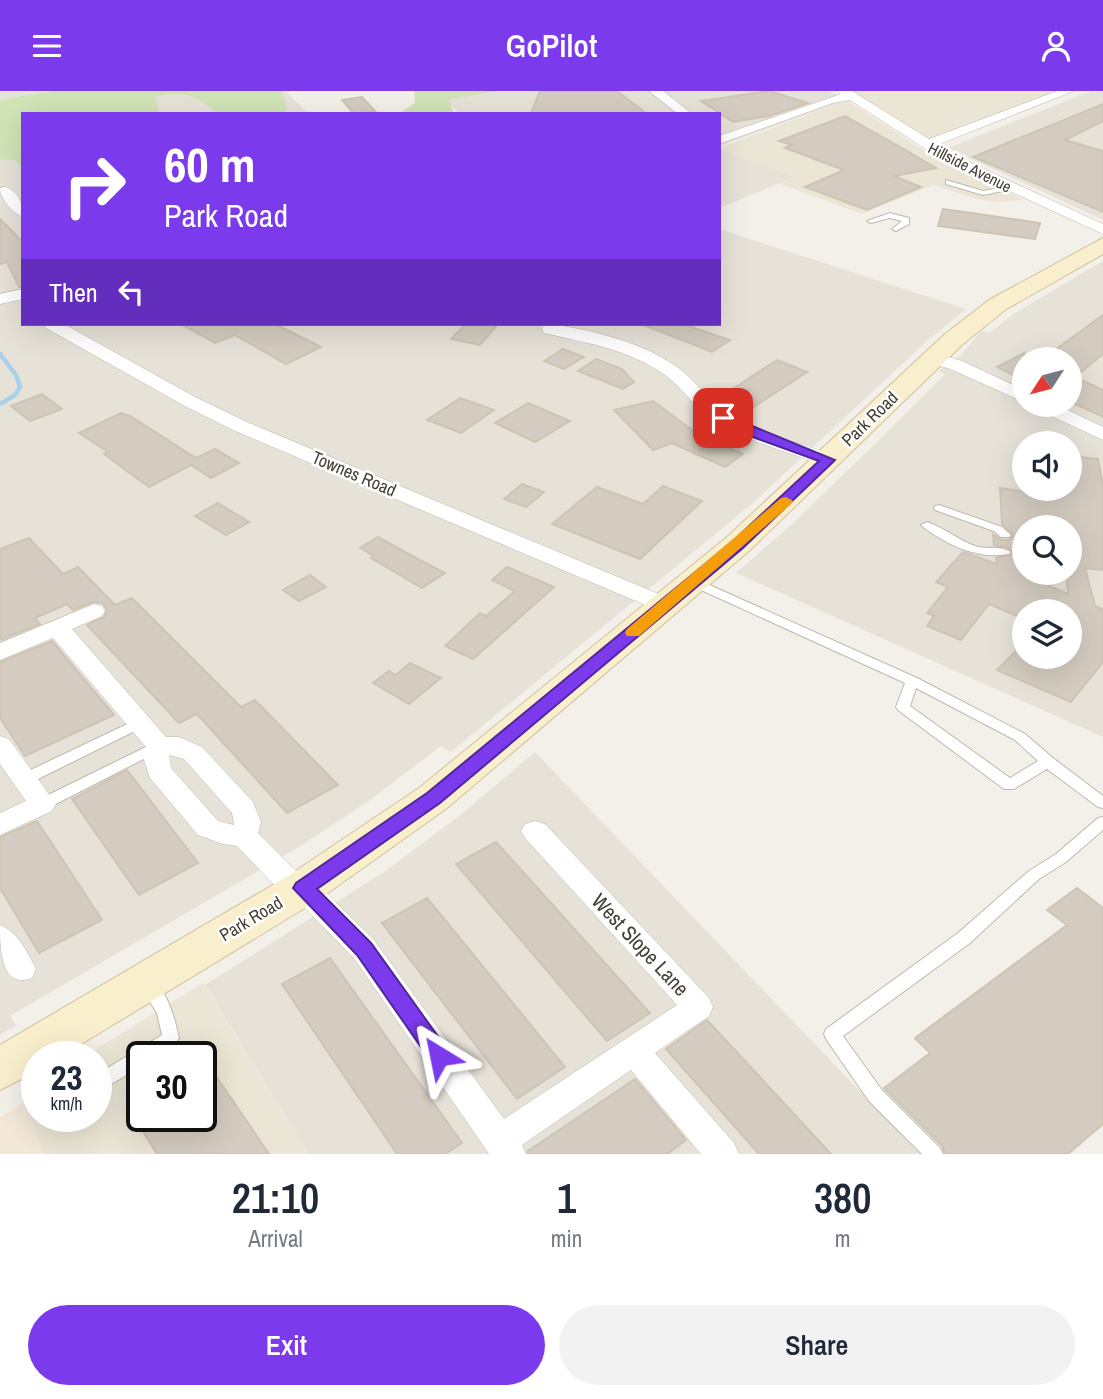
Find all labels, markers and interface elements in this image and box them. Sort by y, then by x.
text: GoPilot [506,24,597,67]
icon: menu [28,27,66,65]
icon: person [1037,27,1075,65]
text: 60 m [164,131,256,197]
street label: Hillside Avenue [924,137,1016,197]
icon: right [49,140,140,231]
text: Park Road [164,194,288,237]
icon: left [112,273,150,311]
text: Then [49,275,98,310]
north arrow [1012,347,1082,417]
map controls [1012,347,1082,669]
street label: Park Road [836,385,903,452]
pin [693,388,753,448]
icon: arrive [704,399,742,437]
button: sound [1012,431,1082,501]
street label: Townes Road [308,445,400,503]
button: search [1012,515,1082,585]
button: layers [1012,599,1082,669]
street label: West Slope Lane [585,887,696,1002]
street label: Park Road [214,890,287,947]
position arrow [402,1019,476,1093]
speed limit sign: 30 [126,1041,217,1132]
text: 23 [51,1054,82,1101]
text: km/h [51,1091,83,1116]
text: 21:10 [232,1170,319,1226]
text: 1 [557,1170,576,1226]
text: 380 [814,1170,871,1226]
text: Arrival [248,1223,303,1254]
text: min [551,1223,582,1254]
text: m [835,1223,850,1254]
button: Exit [28,1305,545,1385]
button: Share [559,1305,1075,1385]

